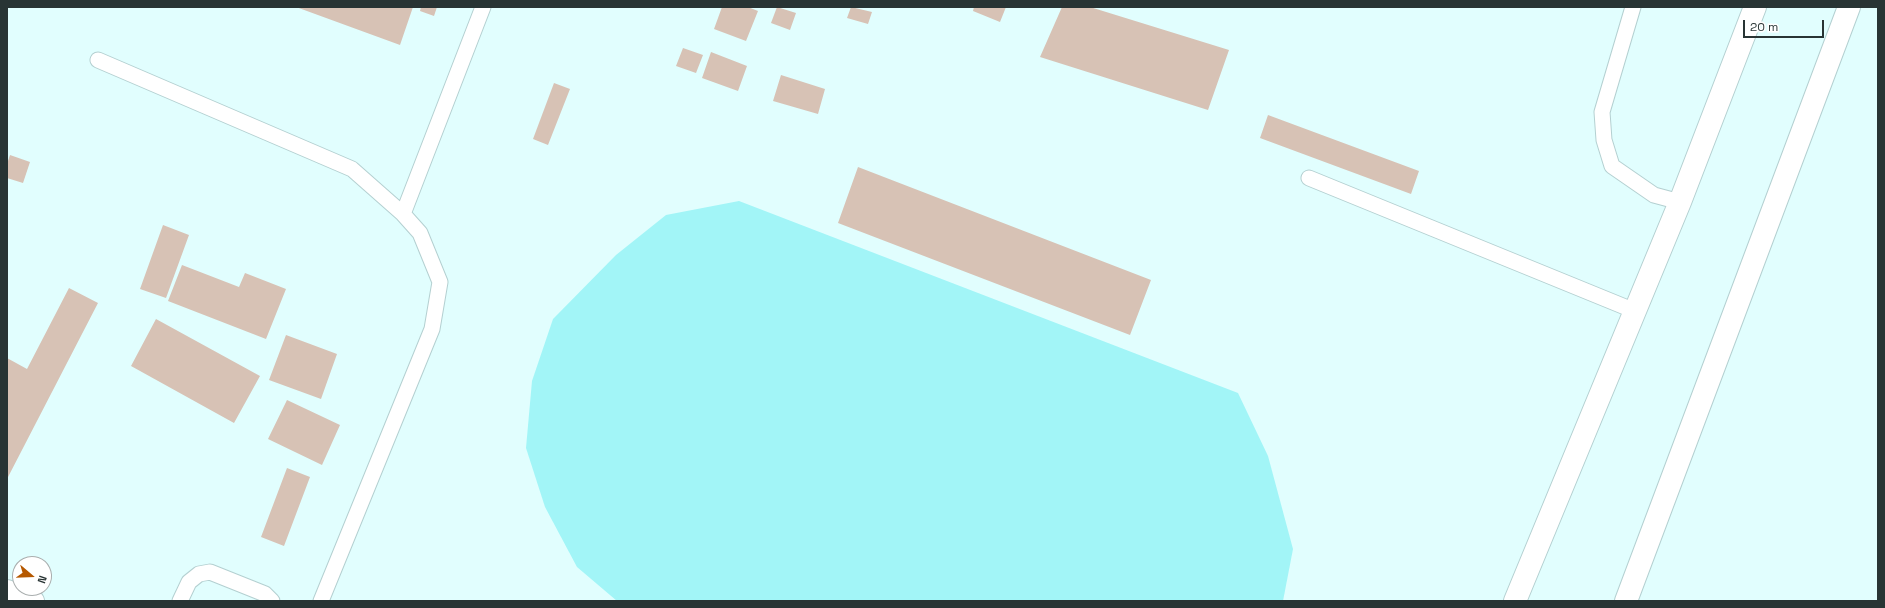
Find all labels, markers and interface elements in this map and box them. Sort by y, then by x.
scale bar [1745,12,1826,38]
text: 20 m [1750,19,1778,35]
north arrow [12,556,52,596]
text: N [35,574,50,585]

